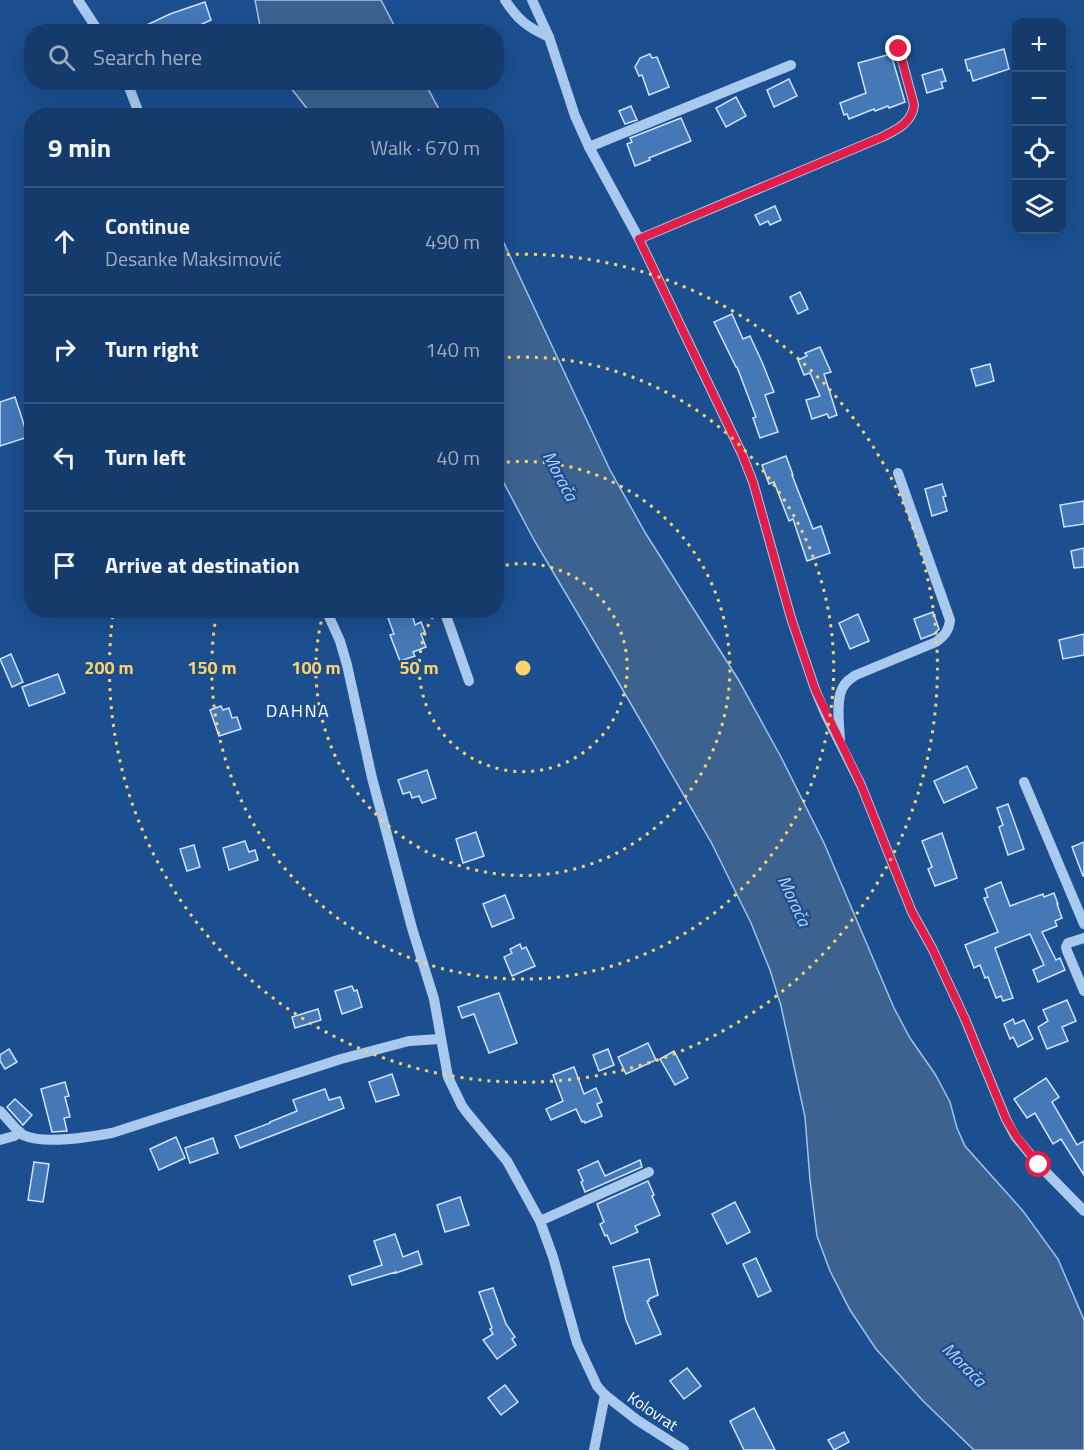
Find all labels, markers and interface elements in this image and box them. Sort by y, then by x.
map controls [1012,18,1066,234]
button: + [1012,18,1066,72]
search box [24,24,504,90]
route end [885,35,911,61]
text: Search here [93,40,202,74]
icon: search [45,41,78,74]
button: − [1012,72,1066,126]
button: locate [1012,126,1066,180]
text: 9 min [48,128,111,167]
text: Walk · 670 m [371,132,480,163]
button: layers [1012,180,1066,234]
text: Continue [105,209,190,243]
icon: ahead [48,225,81,258]
text: 490 m [425,226,480,257]
text: Desanke Maksimović [105,243,282,274]
text: Turn right [105,332,199,366]
icon: right [48,333,81,366]
text: 140 m [425,334,480,365]
text: Turn left [105,440,186,474]
icon: left [48,441,81,474]
text: 40 m [436,442,480,473]
water label: Morača [536,446,585,507]
text: Arrive at destination [105,548,300,582]
icon: arrive [48,549,81,582]
text: 200 m [84,654,134,681]
text: 150 m [187,654,237,681]
text: 100 m [291,654,341,681]
text: 50 m [399,654,439,681]
centre of rings [513,658,533,678]
district label: DAHNA [266,697,330,724]
water label: Morača [771,871,818,932]
route start [1025,1151,1051,1177]
water label: Morača [936,1336,994,1394]
street label: Kolovrat [623,1385,683,1437]

